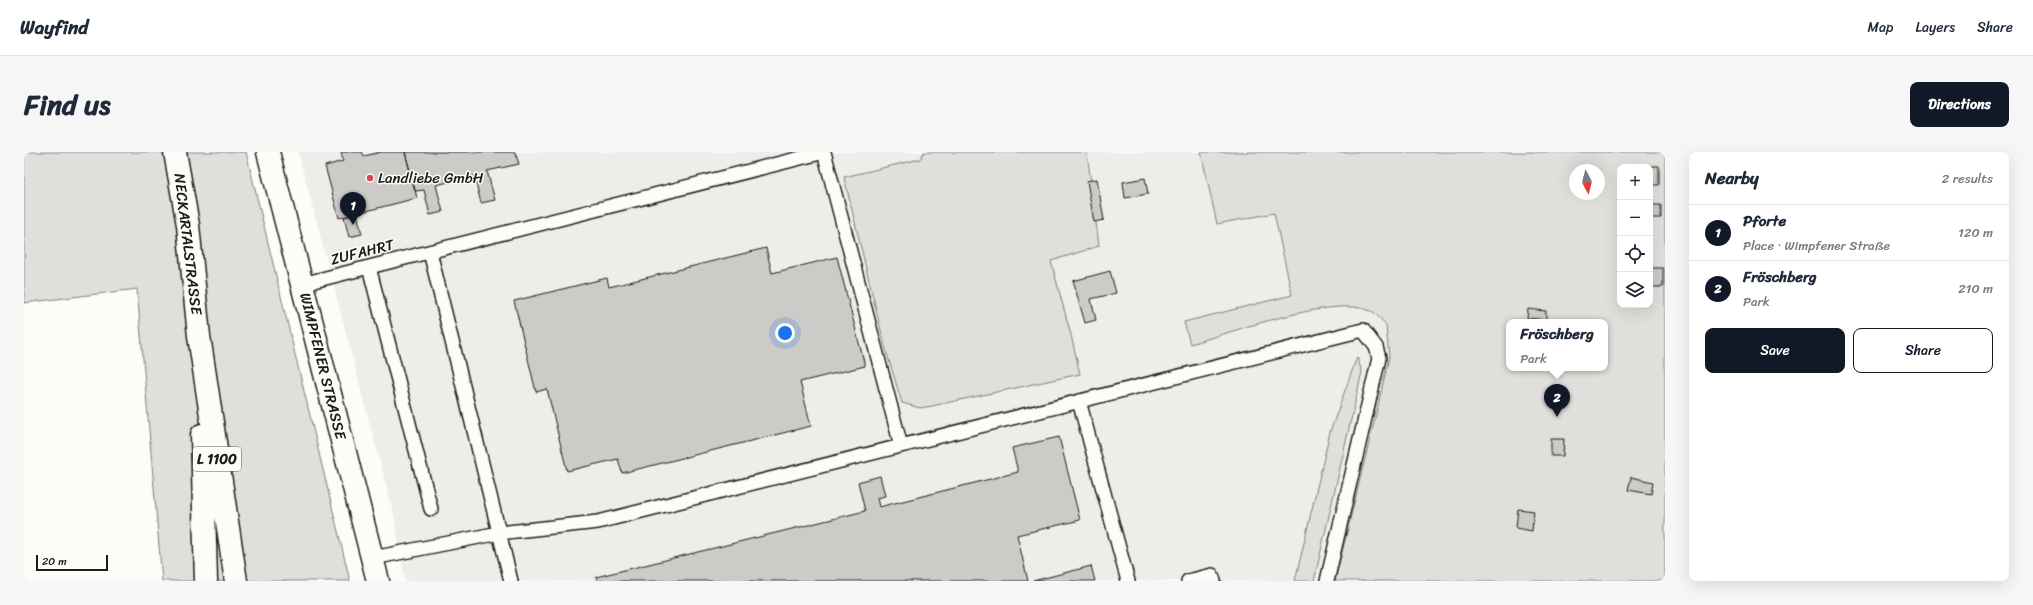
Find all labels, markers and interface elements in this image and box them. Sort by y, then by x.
text: Wayfind [20,11,88,44]
text: Map [1868,15,1893,40]
text: Layers [1915,15,1955,40]
text: Share [1977,15,2013,40]
text: Find us [24,80,111,129]
button: Directions [1910,82,2009,127]
text: Nearby [1705,163,1759,193]
north arrow [1569,164,1605,200]
map controls [1617,164,1653,308]
button: + [1617,164,1653,200]
place label: Landliebe GmbH [378,165,484,191]
text: 2 results [1942,167,1993,190]
street label: NECKARTALSTRASSE [166,172,210,318]
marker: Landliebe GmbH [365,173,375,183]
pin: 1 [340,192,366,225]
button: − [1617,200,1653,236]
text: Pforte [1743,208,1786,234]
text: 1 [1715,221,1721,244]
text: 120 m [1958,221,1993,244]
street label: ZUFAHRT [328,231,397,272]
text: Place · Wimpfener Straße [1743,234,1890,257]
button: locate [1617,236,1653,272]
text: Fröschberg [1743,264,1817,290]
button: layers [1617,272,1653,308]
text: 2 [1714,277,1722,300]
text: 210 m [1958,277,1993,300]
street label: WIMPFENER STRASSE [292,290,354,444]
text: Park [1743,290,1770,313]
popup [1506,319,1608,371]
text: Fröschberg [1520,321,1594,347]
your location [775,323,795,343]
button: Save [1705,328,1845,373]
button: Share [1853,328,1993,373]
text: Park [1520,347,1547,370]
pin: 2 [1544,384,1570,417]
road number: L 1100 [193,447,241,471]
text: 20 m [42,552,67,571]
scale bar [36,553,108,572]

